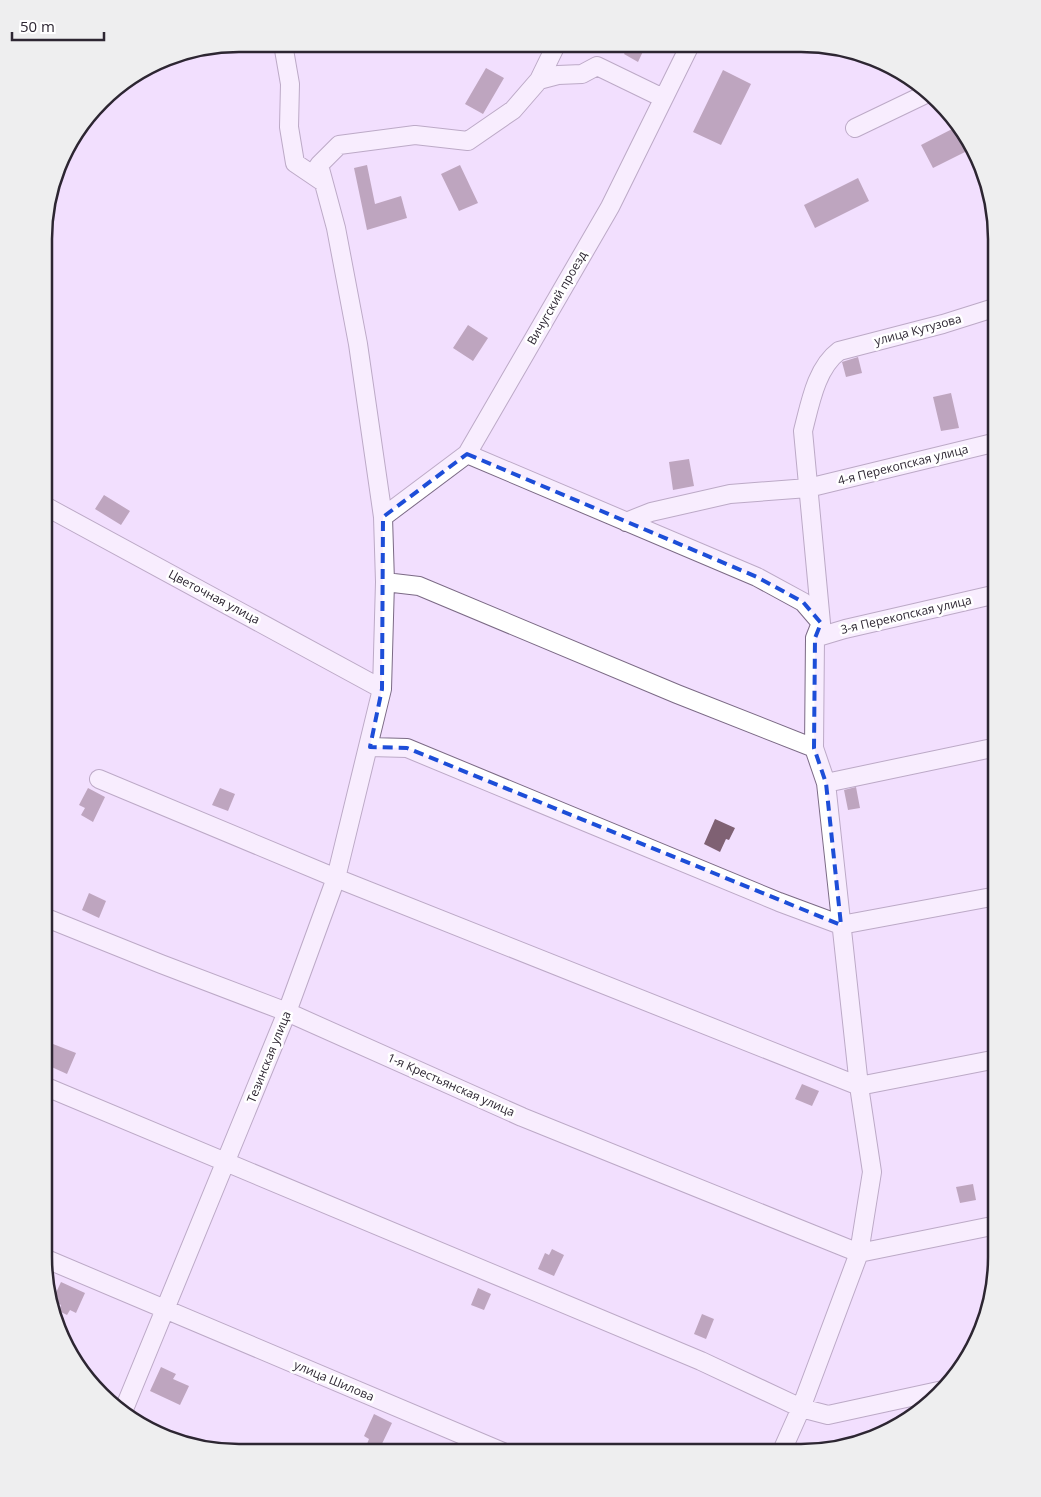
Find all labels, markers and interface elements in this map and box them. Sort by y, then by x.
scale bar [12,10,105,42]
text: 50 m [20,16,55,36]
street label: Вичугский проезд [523,248,590,348]
street label: улица Кутузова [873,310,963,349]
street label: 4-я Перекопская улица [836,440,970,489]
street label: Цветочная улица [166,565,263,628]
street label: 3-я Перекопская улица [839,591,973,638]
street label: Тезинская улица [242,1008,295,1105]
street label: 1-я Крестьянская улица [385,1049,518,1120]
street label: улица Шилова [292,1356,377,1405]

